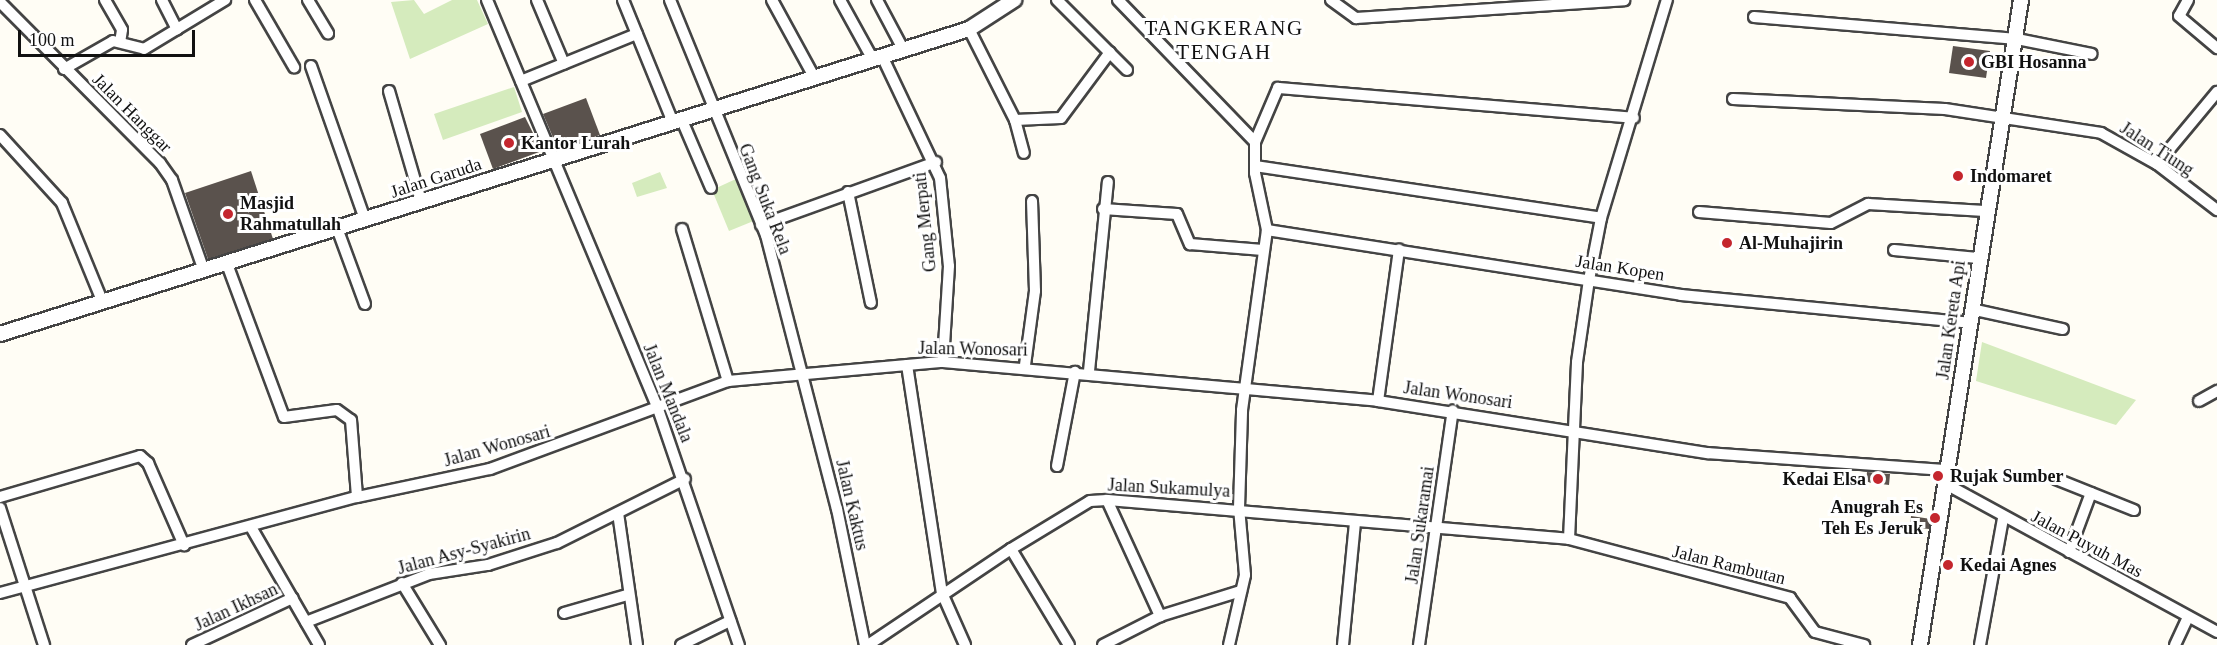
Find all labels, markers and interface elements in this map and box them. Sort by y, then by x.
district label: TANGKERANG TENGAH [1144,15,1304,65]
scale bar [21,18,198,56]
text: 100 m [29,30,75,50]
place label: GBI Hosanna [1981,51,2087,73]
marker: GBI Hosanna [1962,55,1976,69]
street label: Jalan Hanggar [88,69,176,157]
street label: Jalan Tiung [2116,117,2198,181]
place label: Kantor Lurah [521,132,631,154]
marker: Kantor Lurah [502,136,516,150]
street label: Gang Suka Rela [734,141,796,257]
street label: Jalan Garuda [388,153,484,203]
place label: Indomaret [1970,165,2052,187]
marker: Indomaret [1951,169,1965,183]
street label: Gang Merpati [909,171,941,273]
place label: Masjid Rahmatullah [240,193,341,236]
marker: Masjid Rahmatullah [221,207,235,221]
place label: Al-Muhajirin [1739,232,1843,254]
marker: Al-Muhajirin [1720,236,1734,250]
street label: Jalan Kopen [1574,250,1666,286]
street label: Jalan Kereta Api [1932,259,1970,381]
street label: Jalan Wonosari [918,337,1028,361]
street label: Jalan Mandala [638,341,698,445]
street label: Jalan Wonosari [1402,377,1514,413]
street label: Jalan Wonosari [441,420,553,472]
street label: Jalan Kaktus [831,458,873,552]
street label: Jalan Sukaramai [1401,465,1439,585]
place label: Rujak Sumber [1950,465,2064,487]
place label: Kedai Elsa [1782,468,1866,490]
marker: Rujak Sumber [1931,469,1945,483]
marker: Kedai Elsa [1871,472,1885,486]
street label: Jalan Sukamulya [1107,474,1231,502]
place label: Anugrah Es Teh Es Jeruk [1822,497,1923,540]
street label: Jalan Puyuh Mas [2028,506,2146,582]
marker: Anugrah Es Teh Es Jeruk [1928,511,1942,525]
street label: Jalan Asy-Syakirin [395,523,533,579]
street label: Jalan Rambutan [1670,541,1788,589]
place label: Kedai Agnes [1960,554,2058,576]
marker: Kedai Agnes [1941,558,1955,572]
street label: Jalan Ikhsan [191,578,281,636]

